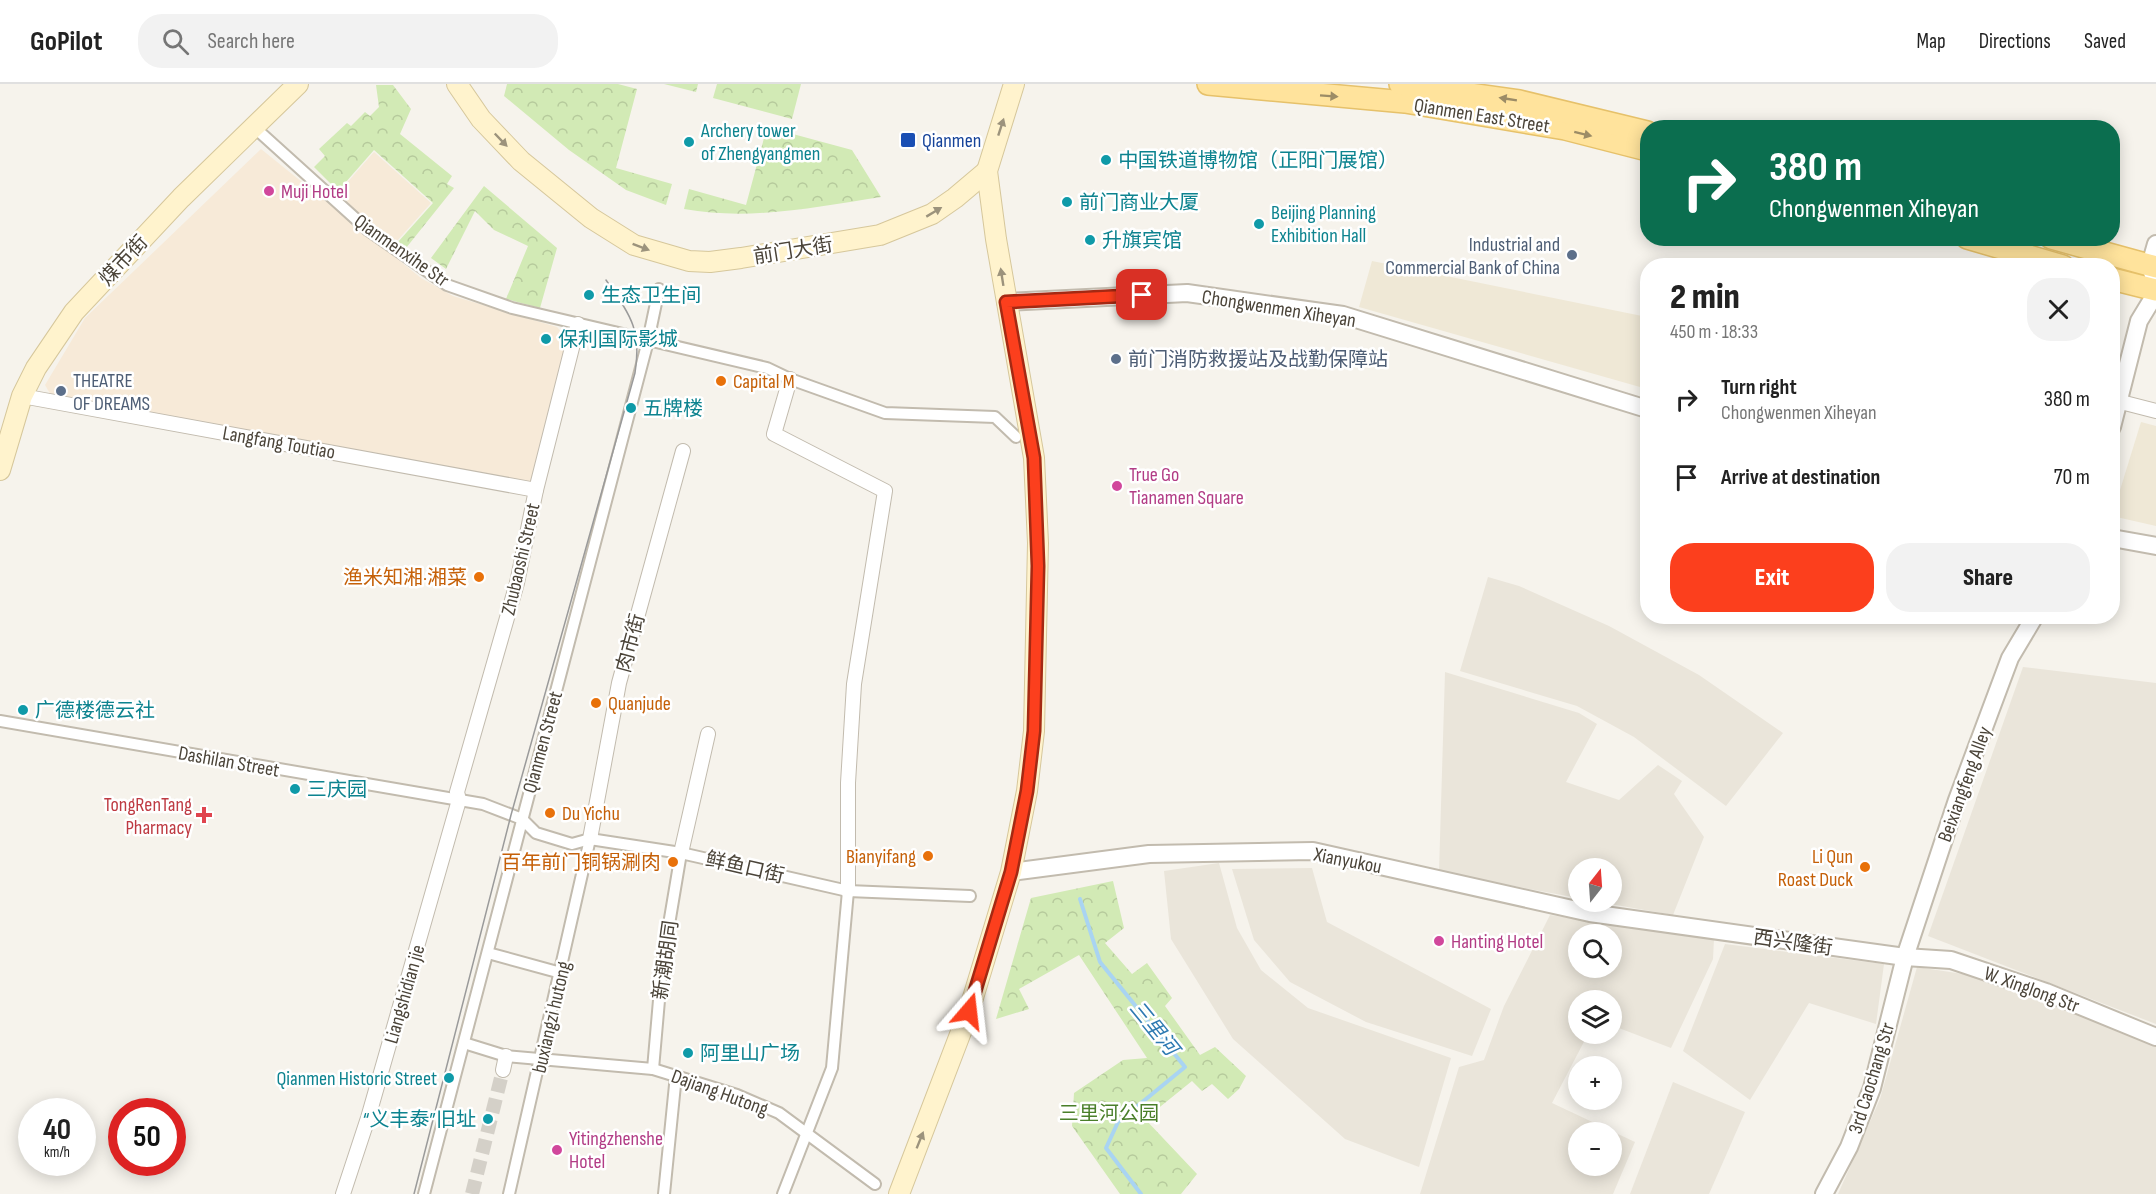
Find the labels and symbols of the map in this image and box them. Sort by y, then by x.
one-way arrow [1319,91,1338,100]
street label: Qianmen East Street [1412,93,1551,139]
one-way arrow [1499,95,1518,104]
one-way arrow [997,118,1006,136]
place label: Archery tower of Zhengyangmen [700,119,820,166]
place label: Qianmen [922,129,981,153]
one-way arrow [1574,129,1593,139]
marker: Qianmen [899,131,917,149]
one-way arrow [494,132,508,146]
marker: Archery tower of Zhengyangmen [682,135,696,149]
place label: 中国铁道博物馆（正阳门展馆） [1118,149,1398,173]
marker: 中国铁道博物馆（正阳门展馆） [1099,153,1113,167]
place label: Muji Hotel [281,180,348,204]
marker: Muji Hotel [262,184,276,198]
place label: 前门商业大厦 [1079,191,1199,215]
marker: 前门商业大厦 [1060,195,1074,209]
place label: Beijing Planning Exhibition Hall [1271,201,1376,248]
one-way arrow [926,207,942,218]
street label: Qianmenxihe Str [349,209,454,293]
marker: Beijing Planning Exhibition Hall [1252,217,1266,231]
place label: 升旗宾馆 [1102,229,1182,253]
street label: 煤市街 [94,231,153,291]
street label: 前门大街 [752,233,835,269]
marker: 升旗宾馆 [1083,233,1097,247]
place label: Industrial and Commercial Bank of China [1385,233,1560,280]
one-way arrow [632,243,650,253]
marker: Industrial and Commercial Bank of China [1565,248,1579,262]
one-way arrow [997,268,1006,287]
pin [1116,269,1167,320]
place label: 生态卫生间 [601,284,701,308]
street label: Chongwenmen Xiheyan [1200,285,1358,333]
marker: 生态卫生间 [582,288,596,302]
place label: 保利国际影城 [558,328,678,352]
marker: 保利国际影城 [539,332,553,346]
place label: 前门消防救援站及战勤保障站 [1128,348,1388,372]
marker: 前门消防救援站及战勤保障站 [1109,352,1123,366]
place label: THEATRE OF DREAMS [73,369,150,416]
place label: Capital M [733,370,795,394]
marker: Capital M [714,374,728,388]
marker: THEATRE OF DREAMS [54,384,68,398]
place label: 五牌楼 [643,397,703,421]
marker: 五牌楼 [624,401,638,415]
street label: Langfang Toutiao [221,421,337,465]
place label: True Go Tianamen Square [1129,463,1244,510]
marker: True Go Tianamen Square [1110,479,1124,493]
street label: Zhubaoshi Street [496,501,546,618]
place label: 渔米知湘·湘菜 [343,566,467,590]
marker: 渔米知湘·湘菜 [472,570,486,584]
street label: 肉市街 [612,611,650,675]
street label: Qianmen Street [518,689,568,796]
place label: Quanjude [608,692,671,716]
marker: Quanjude [589,696,603,710]
place label: 广德楼德云社 [35,699,155,723]
marker: 广德楼德云社 [16,703,30,717]
street label: Beixiangfeng Alley [1933,723,1997,845]
street label: Dashilan Street [176,741,281,783]
place label: 三庆园 [307,778,367,802]
marker: 三庆园 [288,782,302,796]
place label: TongRenTang Pharmacy [104,793,192,840]
place label: Du Yichu [562,802,620,826]
marker: Du Yichu [543,806,557,820]
marker: TongRenTang Pharmacy [197,808,211,822]
street label: Xianyukou [1311,842,1384,879]
place label: Bianyifang [846,845,916,869]
place label: Li Qun Roast Duck [1778,845,1853,892]
street label: 鲜鱼口街 [703,847,786,889]
marker: Bianyifang [921,849,935,863]
place label: 百年前门铜锅涮肉 [501,851,661,875]
marker: 百年前门铜锅涮肉 [666,855,680,869]
north arrow [1568,858,1622,912]
marker: Li Qun Roast Duck [1858,860,1872,874]
street label: 新潮胡同 [649,919,683,1001]
street label: 西兴隆街 [1752,926,1834,960]
place label: Hanting Hotel [1451,930,1543,954]
marker: Hanting Hotel [1432,934,1446,948]
street label: Liangshidian jie [379,942,431,1046]
street label: buxiangzi hutong [527,959,576,1075]
street label: W. Xinglong Str [1981,962,2083,1018]
position arrow [937,979,1001,1043]
water label: 三里河 [1124,996,1186,1064]
street label: 3rd Caochang Str [1844,1020,1900,1137]
place label: 阿里山广场 [700,1042,800,1066]
marker: 阿里山广场 [681,1046,695,1060]
street label: Dajiang Hutong [668,1064,771,1122]
place label: Qianmen Historic Street [276,1067,437,1091]
marker: Qianmen Historic Street [442,1071,456,1085]
speed limit sign: 50 [108,1098,186,1176]
park label: 三里河公园 [1059,1102,1159,1126]
place label: “义丰泰”旧址 [363,1108,476,1132]
marker: “义丰泰”旧址 [481,1112,495,1126]
place label: Yitingzhenshe Hotel [569,1127,663,1174]
one-way arrow [915,1130,925,1148]
marker: Yitingzhenshe Hotel [550,1143,564,1157]

